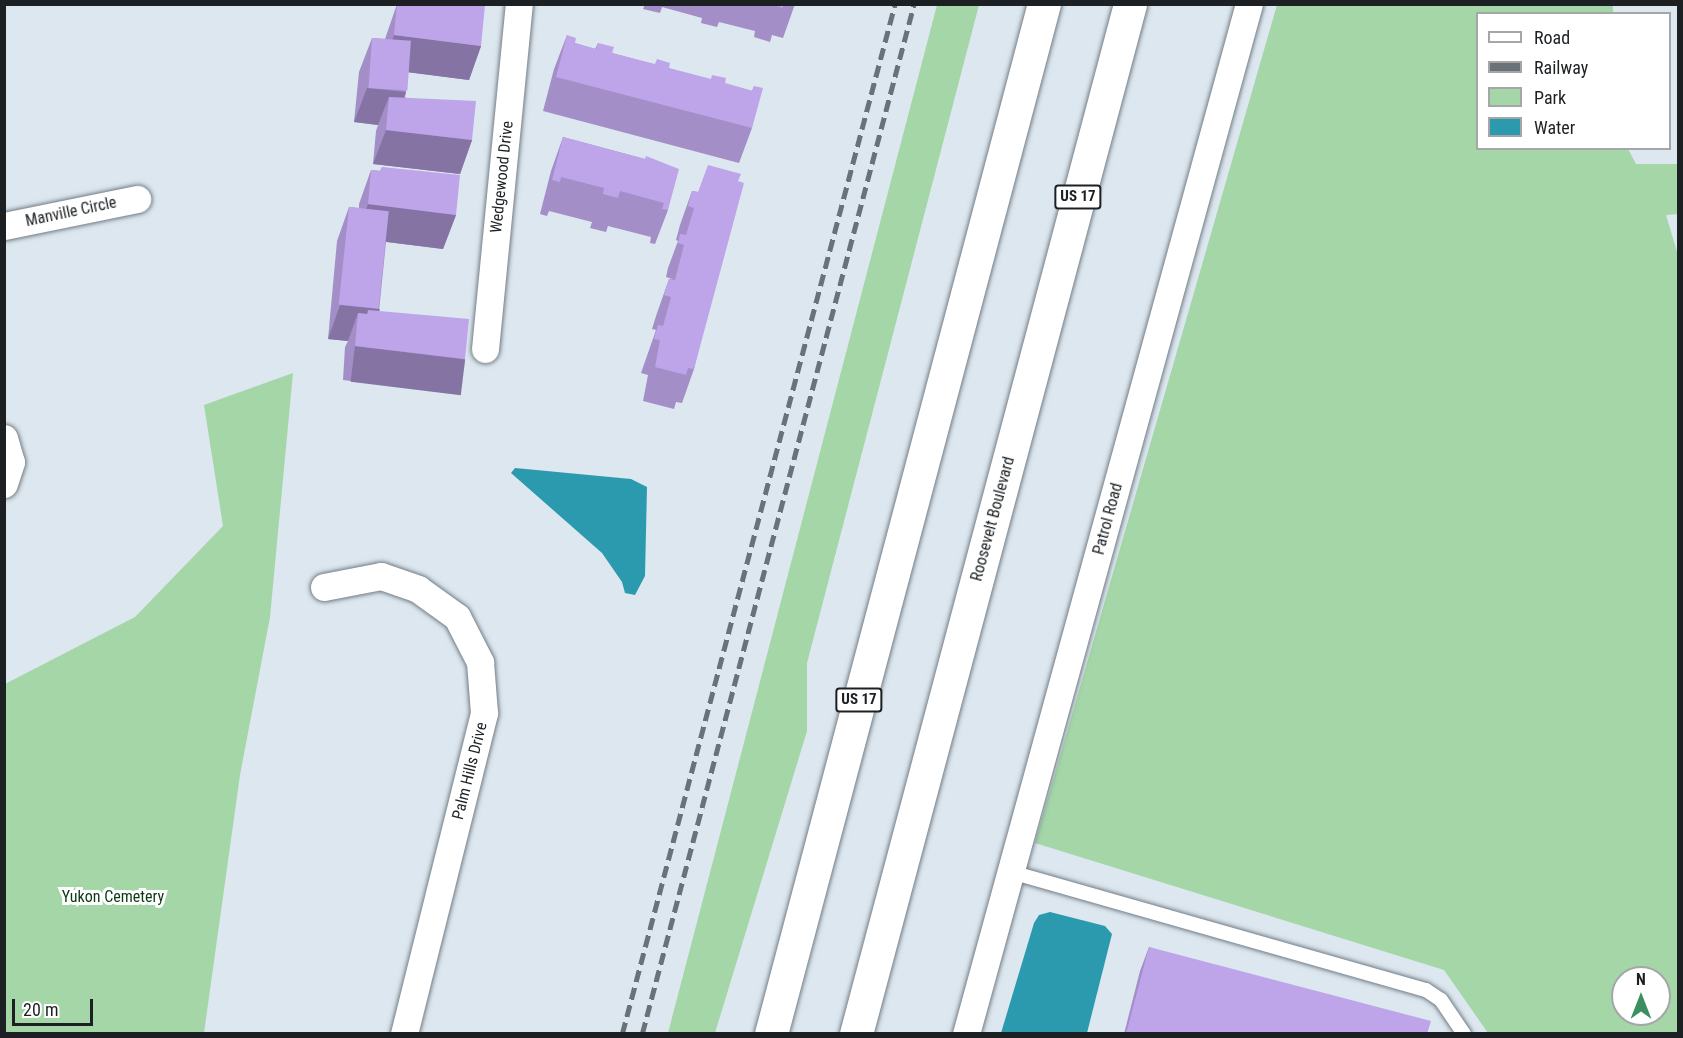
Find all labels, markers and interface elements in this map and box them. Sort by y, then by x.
legend [1476,12,1671,150]
text: Road [1534,27,1570,48]
text: Railway [1534,57,1588,78]
text: Park [1534,87,1566,108]
text: Water [1534,117,1575,138]
street label: Wedgewood Drive [487,120,517,234]
road number: US 17 [1054,185,1102,209]
street label: Manville Circle [24,193,118,231]
street label: Roosevelt Boulevard [967,455,1019,583]
street label: Patrol Road [1089,481,1127,557]
road number: US 17 [835,688,883,712]
street label: Palm Hills Drive [449,720,491,822]
park label: Yukon Cemetery [62,887,164,907]
north arrow [1611,966,1671,1026]
text: N [1636,970,1646,989]
scale bar [15,987,96,1025]
text: 20 m [23,999,58,1020]

